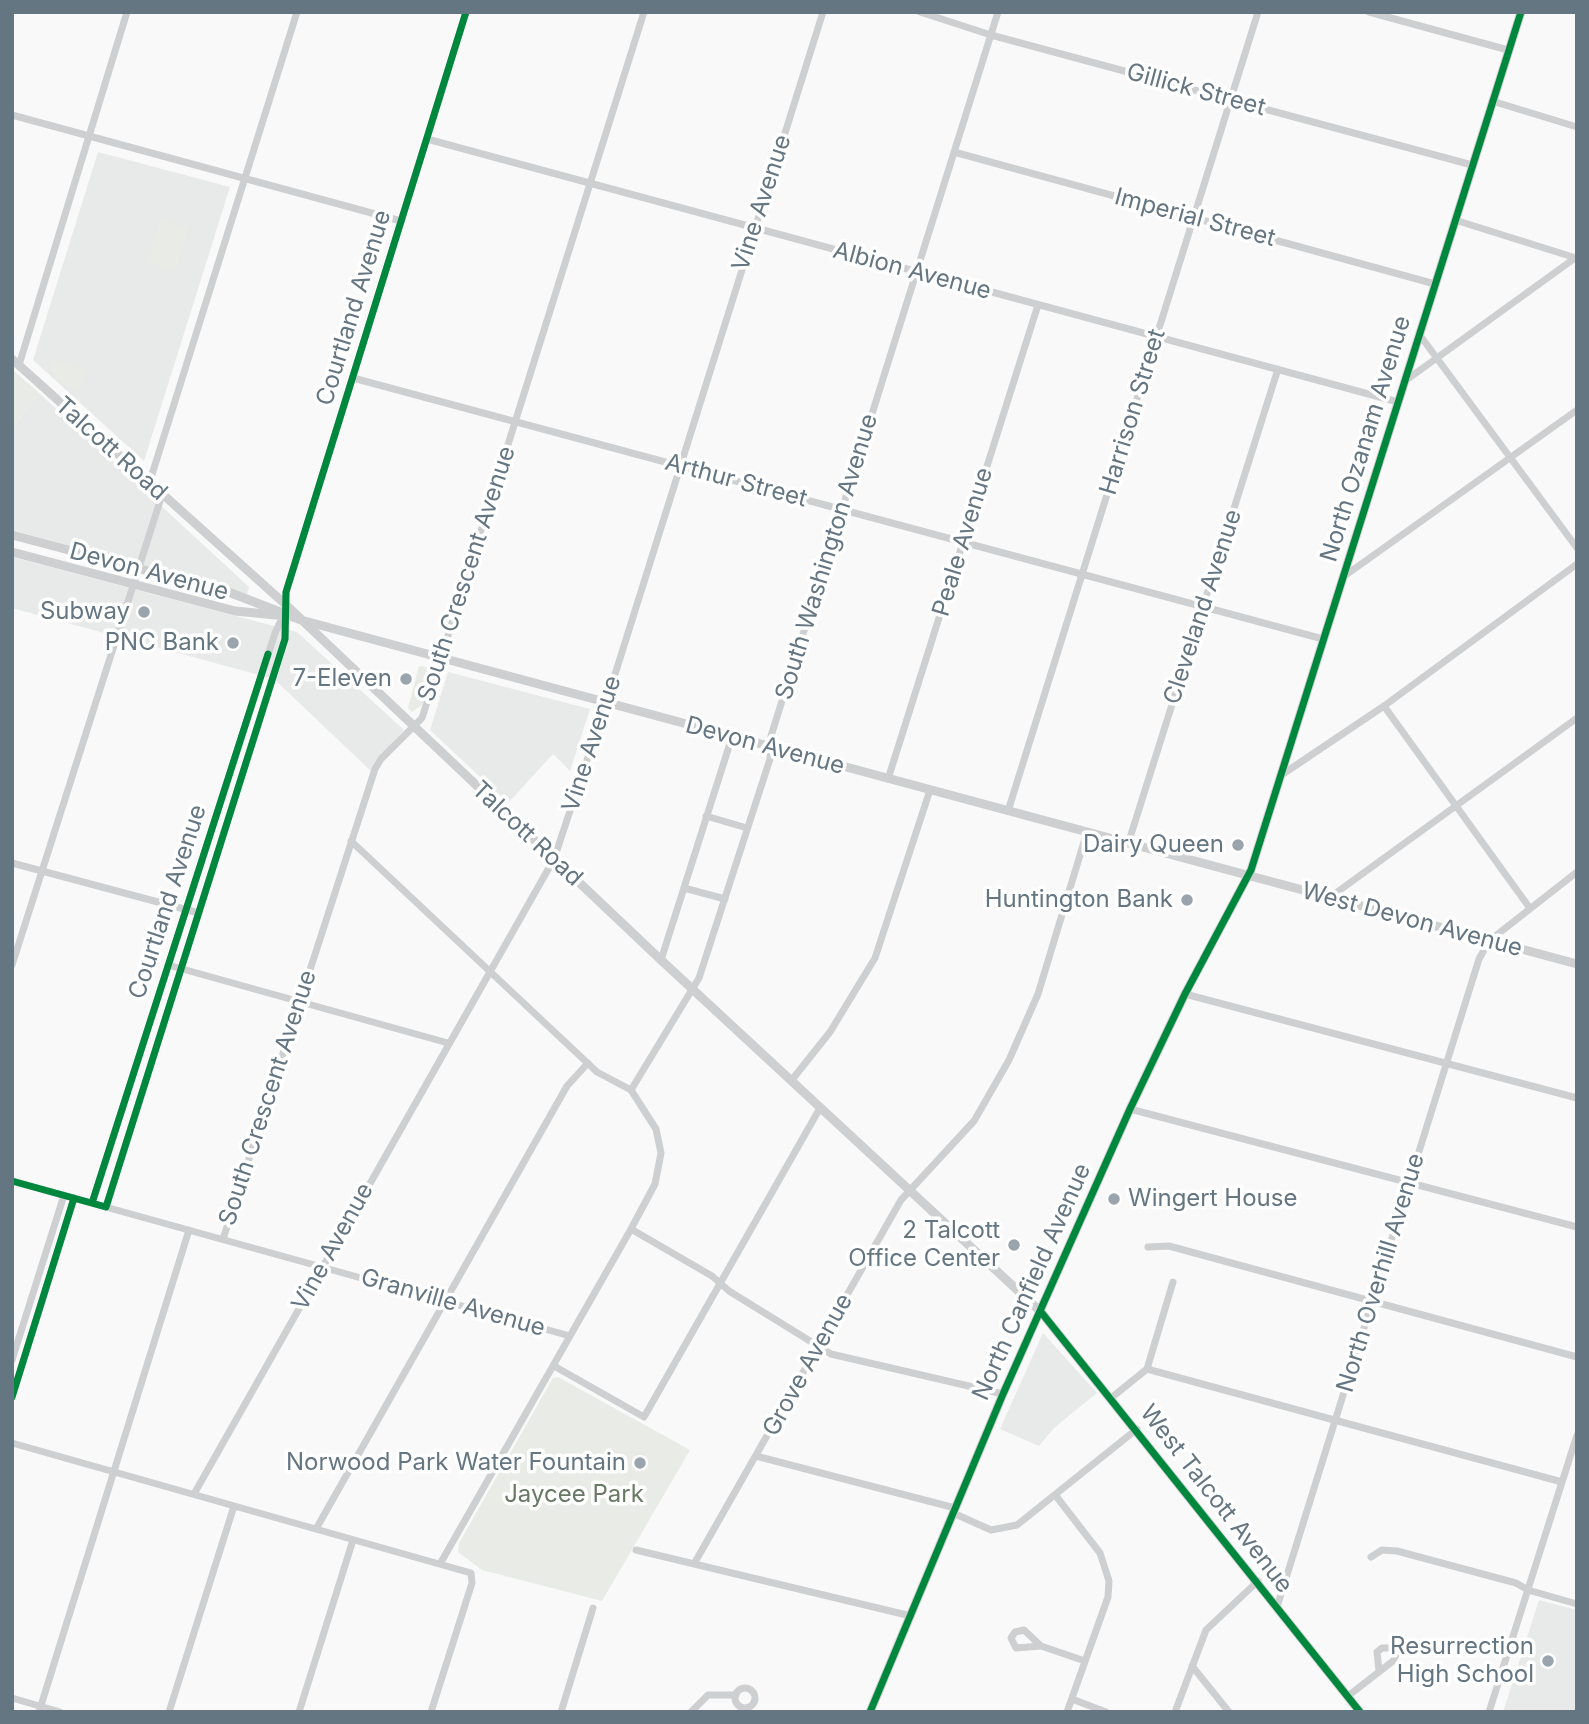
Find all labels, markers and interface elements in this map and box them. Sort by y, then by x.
street label: Gillick Street [1123,58,1269,122]
street label: Vine Avenue [726,131,798,275]
street label: Imperial Street [1112,183,1278,253]
street label: Courtland Avenue [311,207,397,409]
street label: Albion Avenue [830,236,994,306]
street label: North Ozanam Avenue [1315,313,1417,565]
street label: Harrison Street [1094,326,1172,498]
street label: Talcott Road [49,391,173,507]
street label: South Washington Avenue [770,411,884,703]
street label: South Crescent Avenue [412,443,522,705]
street label: Arthur Street [662,448,810,514]
street label: Peale Avenue [927,464,999,620]
street label: Cleveland Avenue [1158,506,1248,708]
street label: Devon Avenue [66,537,232,607]
place label: Subway [40,598,130,626]
marker: Subway [136,604,152,620]
place label: PNC Bank [105,629,219,657]
marker: PNC Bank [225,635,241,651]
place label: 7-Eleven [292,665,392,693]
marker: 7-Eleven [398,671,414,687]
street label: Vine Avenue [556,672,628,816]
street label: Devon Avenue [682,711,848,781]
street label: Talcott Road [466,775,588,893]
street label: Courtland Avenue [123,801,213,1003]
place label: Dairy Queen [1083,831,1224,859]
marker: Dairy Queen [1230,837,1246,853]
street label: West Devon Avenue [1299,877,1525,963]
place label: Huntington Bank [985,886,1173,914]
marker: Huntington Bank [1179,892,1195,908]
street label: South Crescent Avenue [213,967,323,1229]
street label: North Overhill Avenue [1331,1150,1431,1396]
street label: North Canfield Avenue [967,1159,1097,1405]
street label: Vine Avenue [286,1178,380,1316]
place label: Wingert House [1128,1185,1297,1213]
marker: Wingert House [1106,1191,1122,1207]
place label: 2 Talcott Office Center [848,1217,1000,1273]
marker: 2 Talcott Office Center [1006,1237,1022,1253]
street label: Granville Avenue [358,1263,548,1343]
street label: Grove Avenue [757,1289,859,1441]
street label: West Talcott Avenue [1134,1399,1298,1599]
place label: Norwood Park Water Fountain [286,1449,626,1477]
marker: Norwood Park Water Fountain [632,1455,648,1471]
park label: Jaycee Park [504,1481,644,1509]
place label: Resurrection High School [1390,1633,1534,1689]
marker: Resurrection High School [1540,1653,1556,1669]

